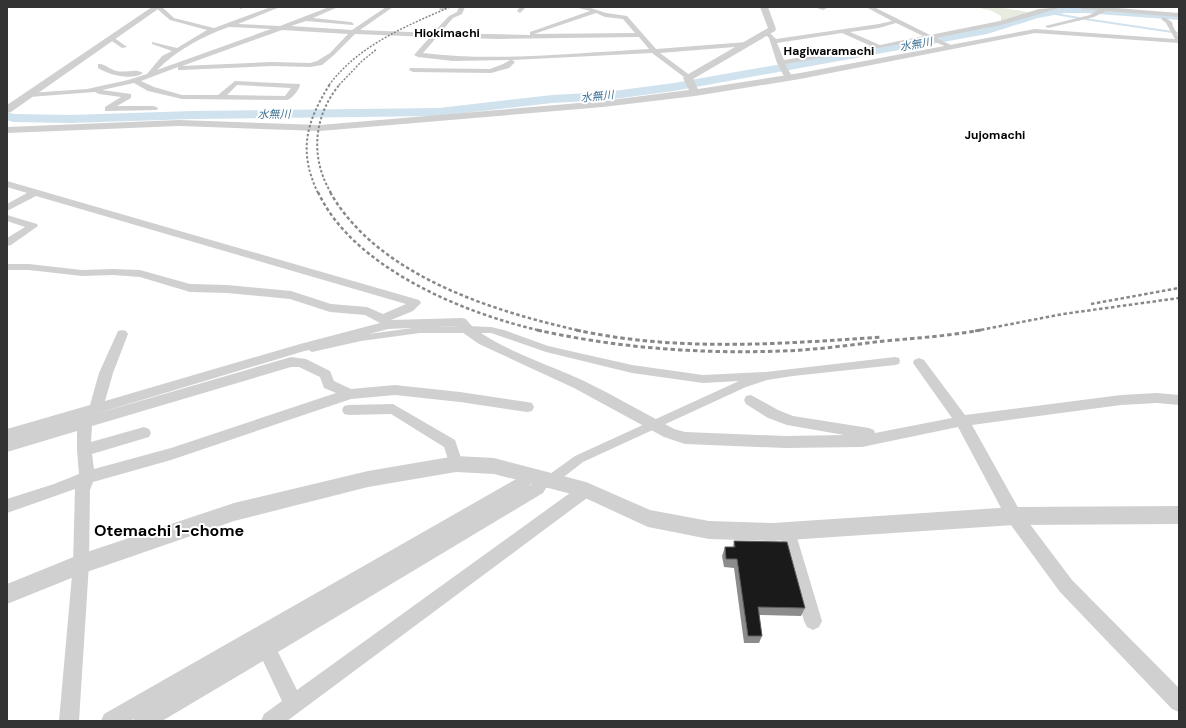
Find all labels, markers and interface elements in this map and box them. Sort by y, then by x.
district label: Hiokimachi [414,25,480,41]
water label: 水無川 [899,34,934,54]
district label: Hagiwaramachi [784,43,874,59]
water label: 水無川 [580,87,615,105]
water label: 水無川 [257,107,292,121]
district label: Jujomachi [965,127,1025,143]
district label: Otemachi 1-chome [94,520,244,541]

